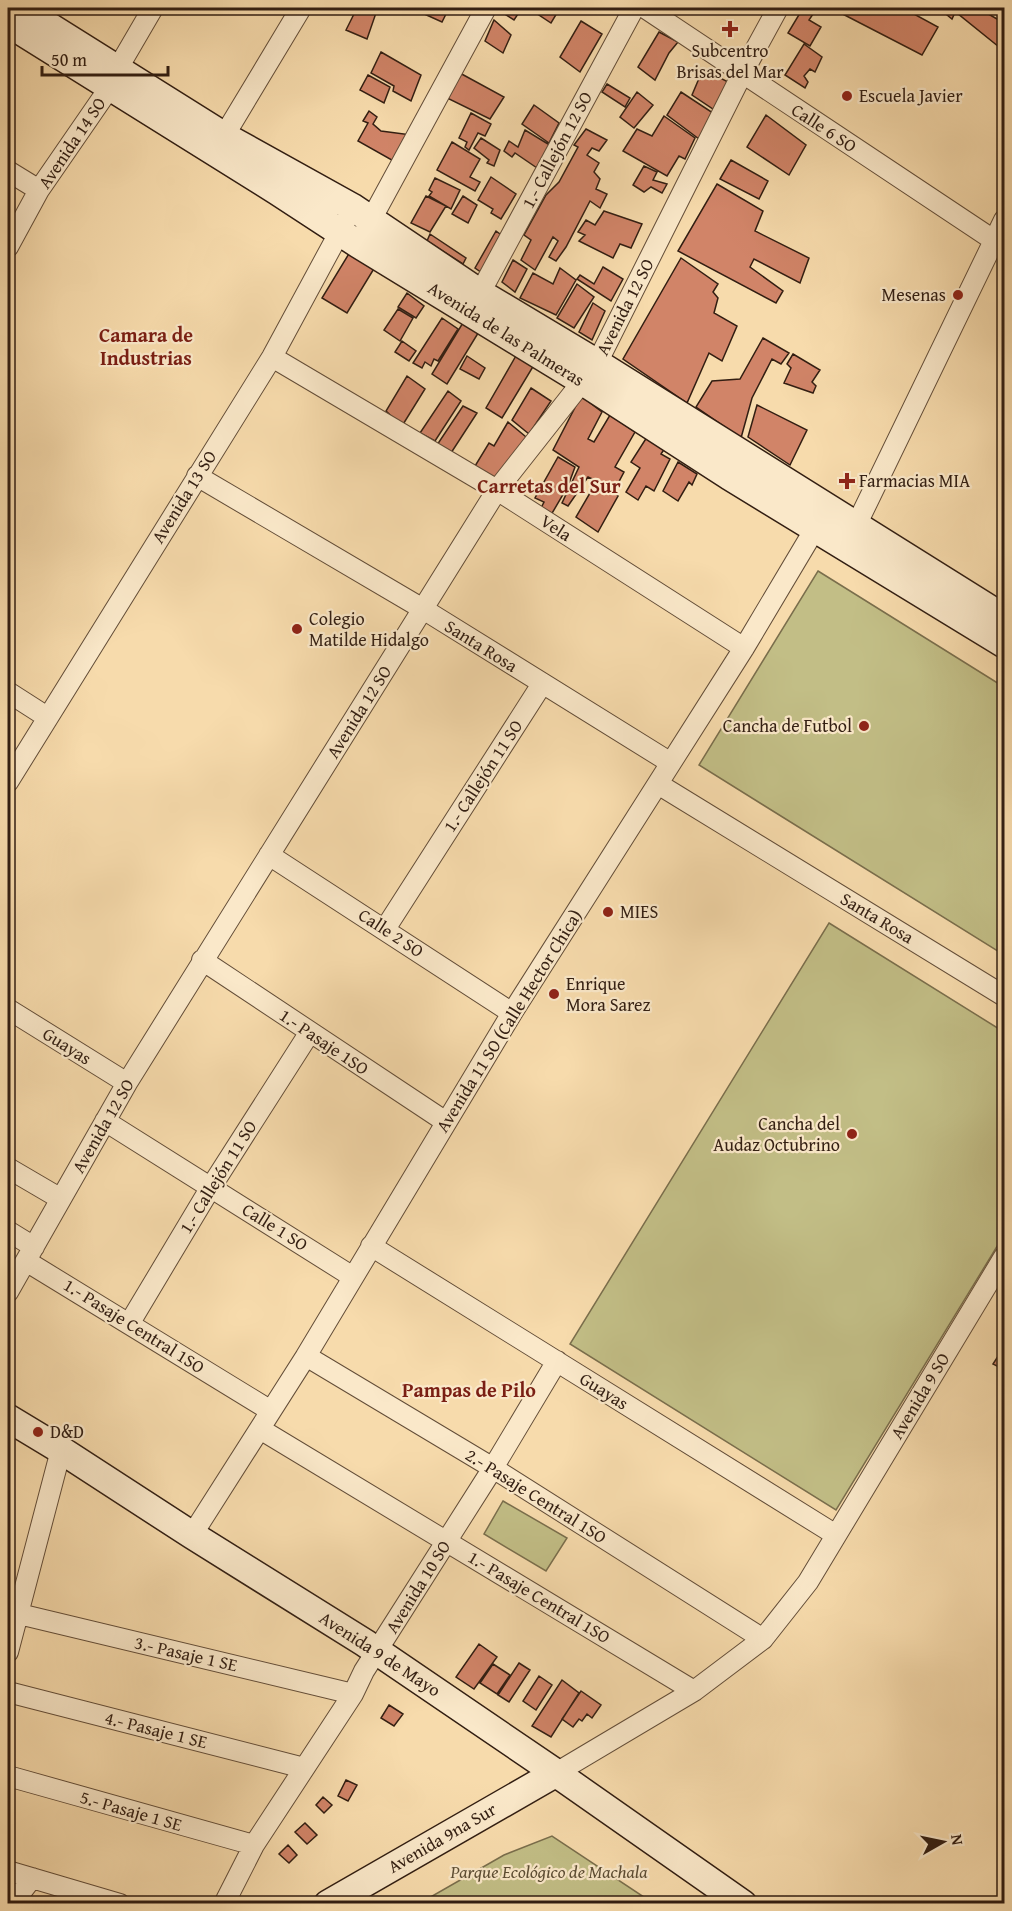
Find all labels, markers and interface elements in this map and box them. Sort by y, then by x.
marker: Subcentro Brisas del Mar [721,20,739,38]
place label: Subcentro Brisas del Mar [676,37,784,85]
scale bar [42,39,168,77]
text: 50 m [51,46,87,73]
place label: Escuela Javier [859,82,963,109]
street label: 1.- Callejón 12 SO [514,86,599,213]
marker: Escuela Javier [840,89,854,103]
street label: Avenida 14 SO [31,91,112,194]
street label: Calle 6 SO [786,96,862,159]
street label: Avenida 12 SO [589,254,661,360]
street label: Avenida de las Palmeras [423,274,590,393]
place label: Mesenas [881,281,946,308]
marker: Mesenas [951,288,965,302]
district label: Camara de Industrias [99,320,193,372]
street label: Avenida 13 SO [144,445,223,549]
place label: Farmacias MIA [859,467,970,494]
district label: Carretas del Sur [477,471,621,500]
marker: Farmacias MIA [840,474,854,488]
street label: Vela [535,507,578,548]
place label: Colegio Matilde Hidalgo [309,605,429,653]
street label: Santa Rosa [440,613,523,679]
marker: Colegio Matilde Hidalgo [290,622,304,636]
street label: Avenida 12 SO [319,660,398,764]
place label: Cancha de Futbol [723,712,852,739]
street label: 1.- Callejón 11 SO [436,714,529,837]
marker: Cancha de Futbol [857,719,871,733]
street label: Santa Rosa [835,885,920,950]
place label: MIES [620,898,658,925]
street label: Calle 2 SO [353,901,429,964]
street label: Avenida 11 SO (Calle Hector Chica) [429,904,588,1137]
marker: MIES [601,905,615,919]
place label: Enrique Mora Sarez [566,970,651,1018]
marker: Enrique Mora Sarez [547,987,561,1001]
street label: 1.- Pasaje 1SO [274,1002,374,1082]
street label: Guayas [38,1020,97,1071]
street label: Avenida 12 SO [65,1073,141,1178]
place label: Cancha del Audaz Octubrino [713,1110,840,1158]
street label: 1.- Callejón 11 SO [172,1115,263,1239]
marker: Cancha del Audaz Octubrino [845,1127,859,1141]
street label: Calle 1 SO [237,1196,313,1257]
street label: 1.- Pasaje Central 1SO [58,1271,210,1380]
street label: Avenida 9 SO [883,1347,956,1444]
street label: Guayas [575,1365,634,1416]
district label: Pampas de Pilo [402,1375,536,1404]
place label: D&D [50,1418,84,1445]
marker: D&D [31,1425,45,1439]
street label: 2.- Pasaje Central 1SO [460,1441,612,1550]
street label: Avenida 10 SO [378,1535,457,1639]
street label: 1.- Pasaje Central 1SO [463,1543,616,1650]
street label: Avenida 9 de Mayo [314,1604,446,1703]
street label: 3.- Pasaje 1 SE [132,1629,240,1678]
street label: 4.- Pasaje 1 SE [102,1704,210,1755]
street label: 5.- Pasaje 1 SE [77,1783,185,1838]
street label: Avenida 9na Sur [382,1795,502,1880]
north arrow [913,1812,973,1872]
text: N [945,1832,971,1847]
park label: Parque Ecológico de Machala [450,1858,648,1885]

